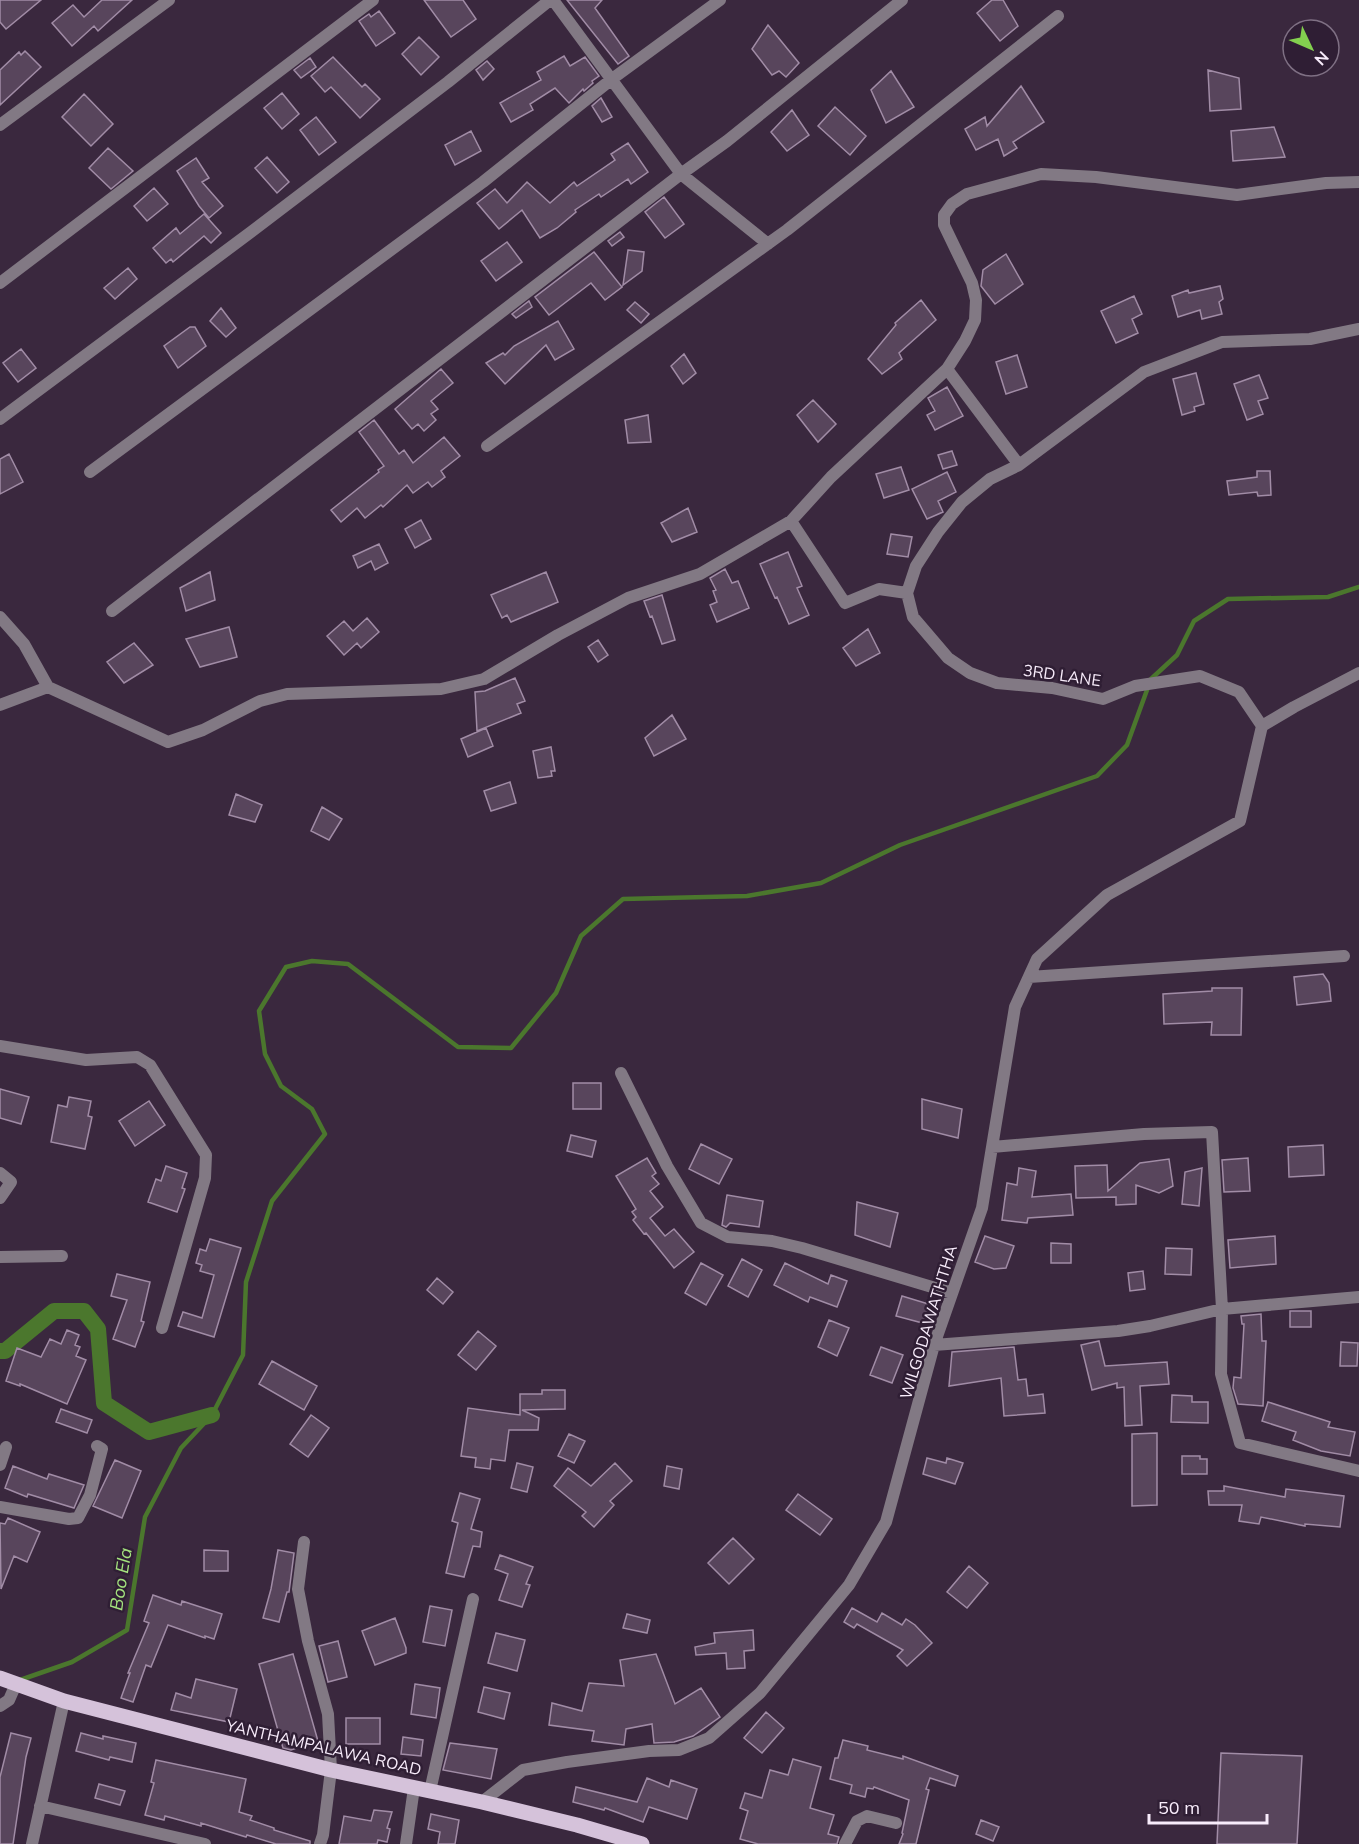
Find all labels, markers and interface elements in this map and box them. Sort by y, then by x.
north arrow [1281,18,1341,78]
text: N [1310,47,1333,70]
street label: 3RD LANE [1022,660,1102,690]
street label: WILGODAWATHTHA [895,1242,961,1401]
water label: Boo Ela [104,1546,137,1612]
street label: YANTHAMPALAWA ROAD [223,1715,424,1779]
scale bar [1149,1787,1268,1825]
text: 50 m [1158,1796,1200,1819]

